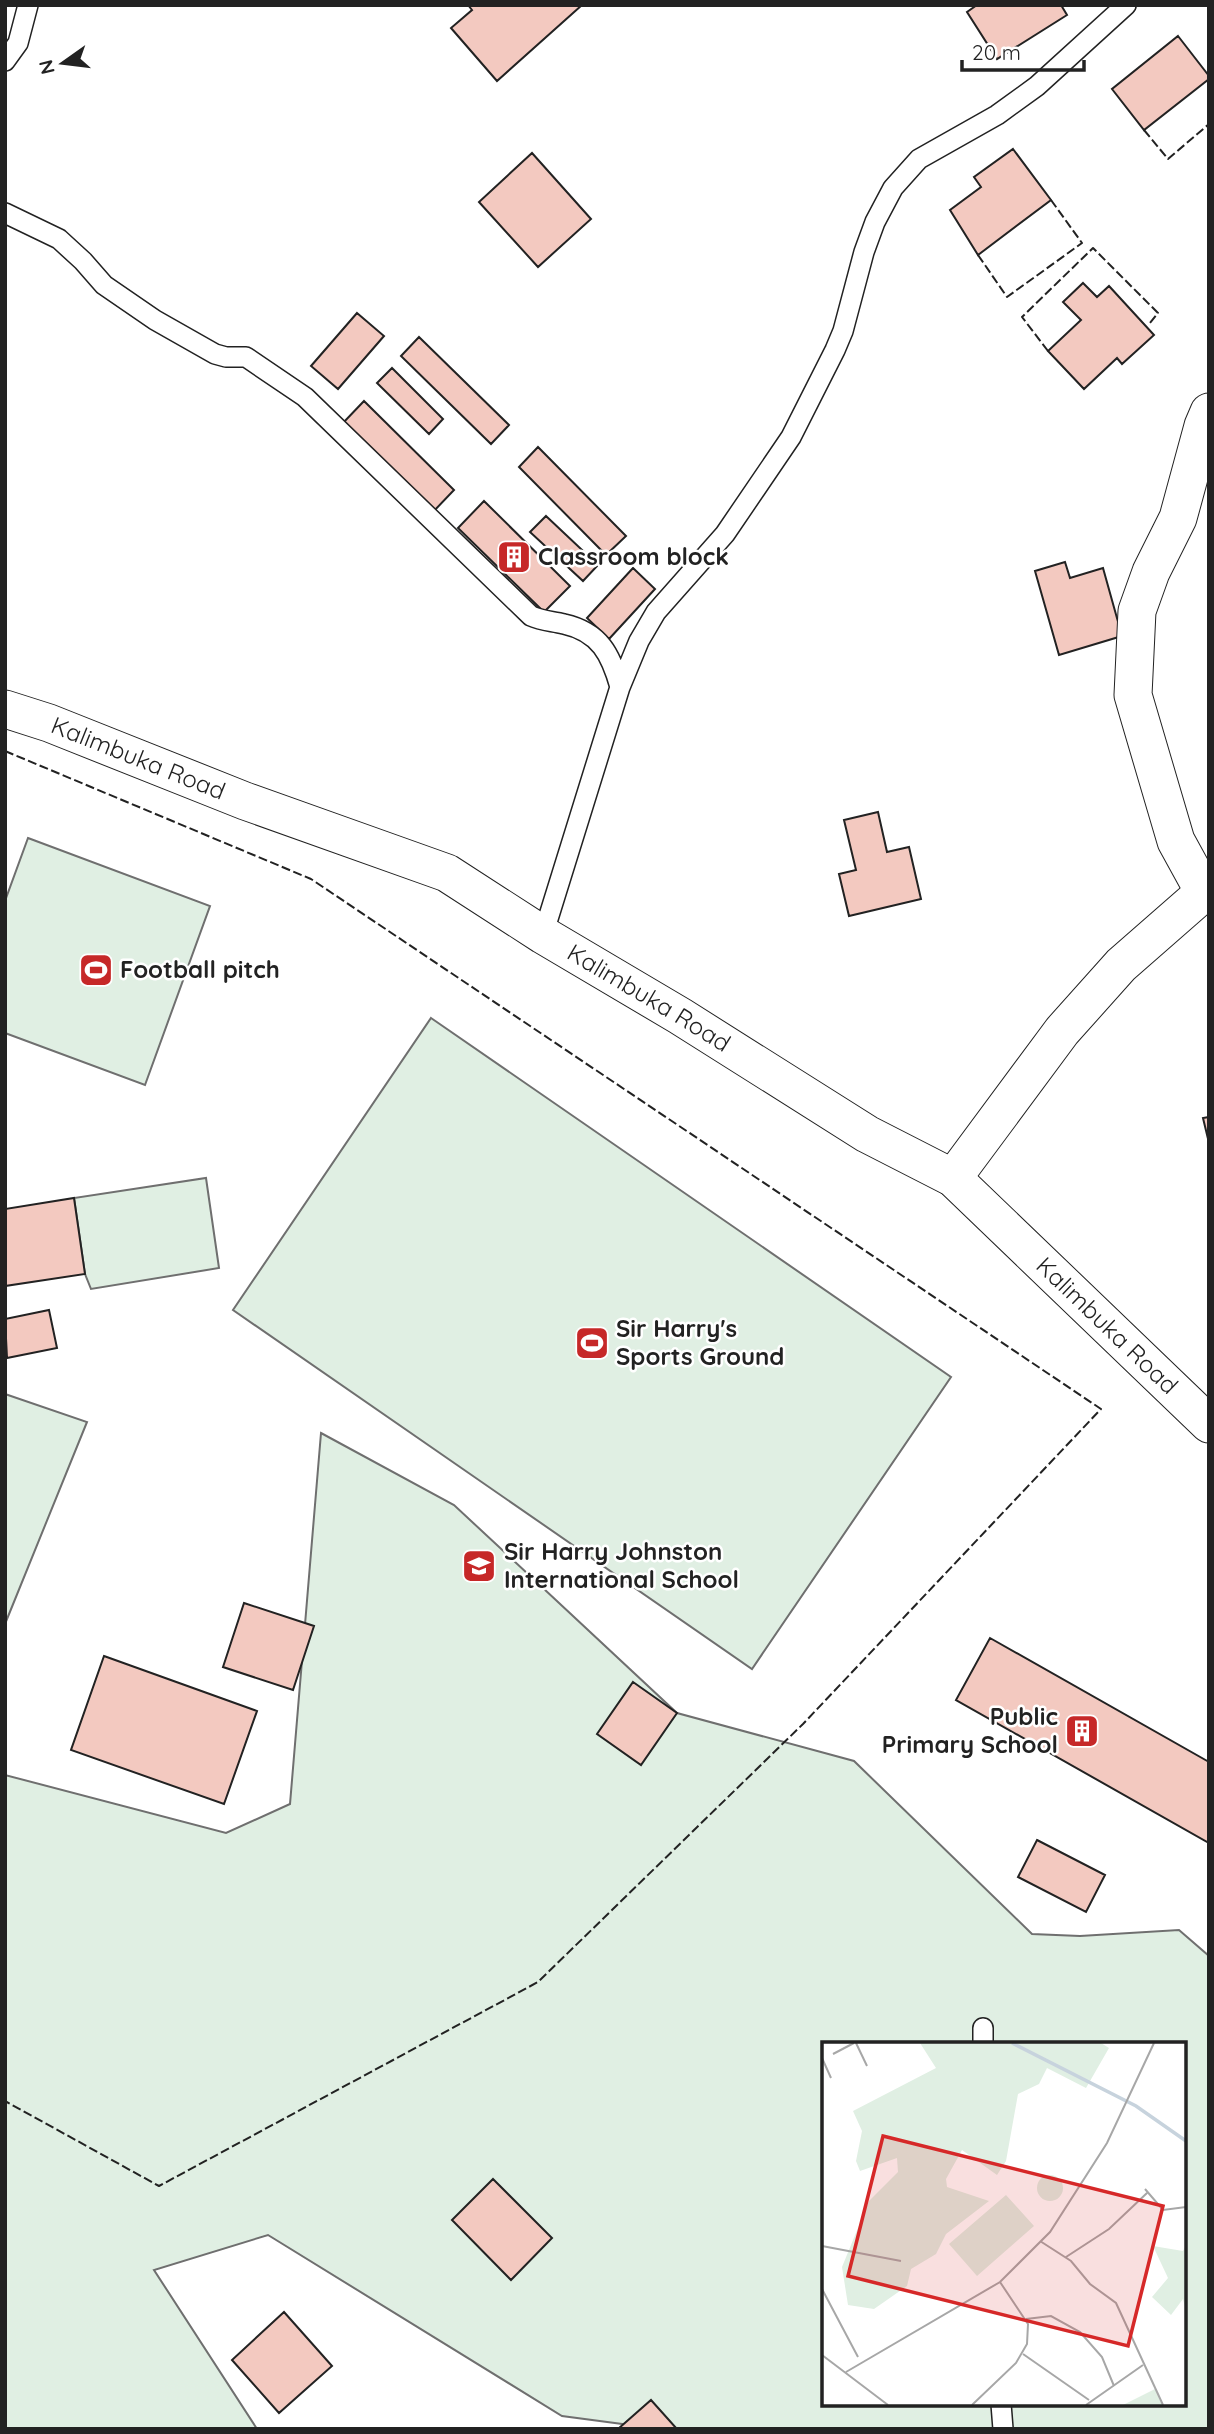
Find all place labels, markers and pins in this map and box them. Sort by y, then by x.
building icon: Classroom block [495,538,533,576]
place label: Classroom block [538,541,729,571]
sports icon: Football pitch [77,951,115,989]
place label: Football pitch [120,954,280,984]
place label: Sir Harry's Sports Ground [616,1313,784,1371]
sports icon: Sir Harry's Sports Ground [573,1324,611,1362]
place label: Sir Harry Johnston International School [504,1536,739,1594]
school or university icon: Sir Harry Johnston International School [460,1547,498,1585]
place label: Public Primary School [882,1701,1058,1759]
building icon: Public Primary School [1063,1712,1101,1750]

